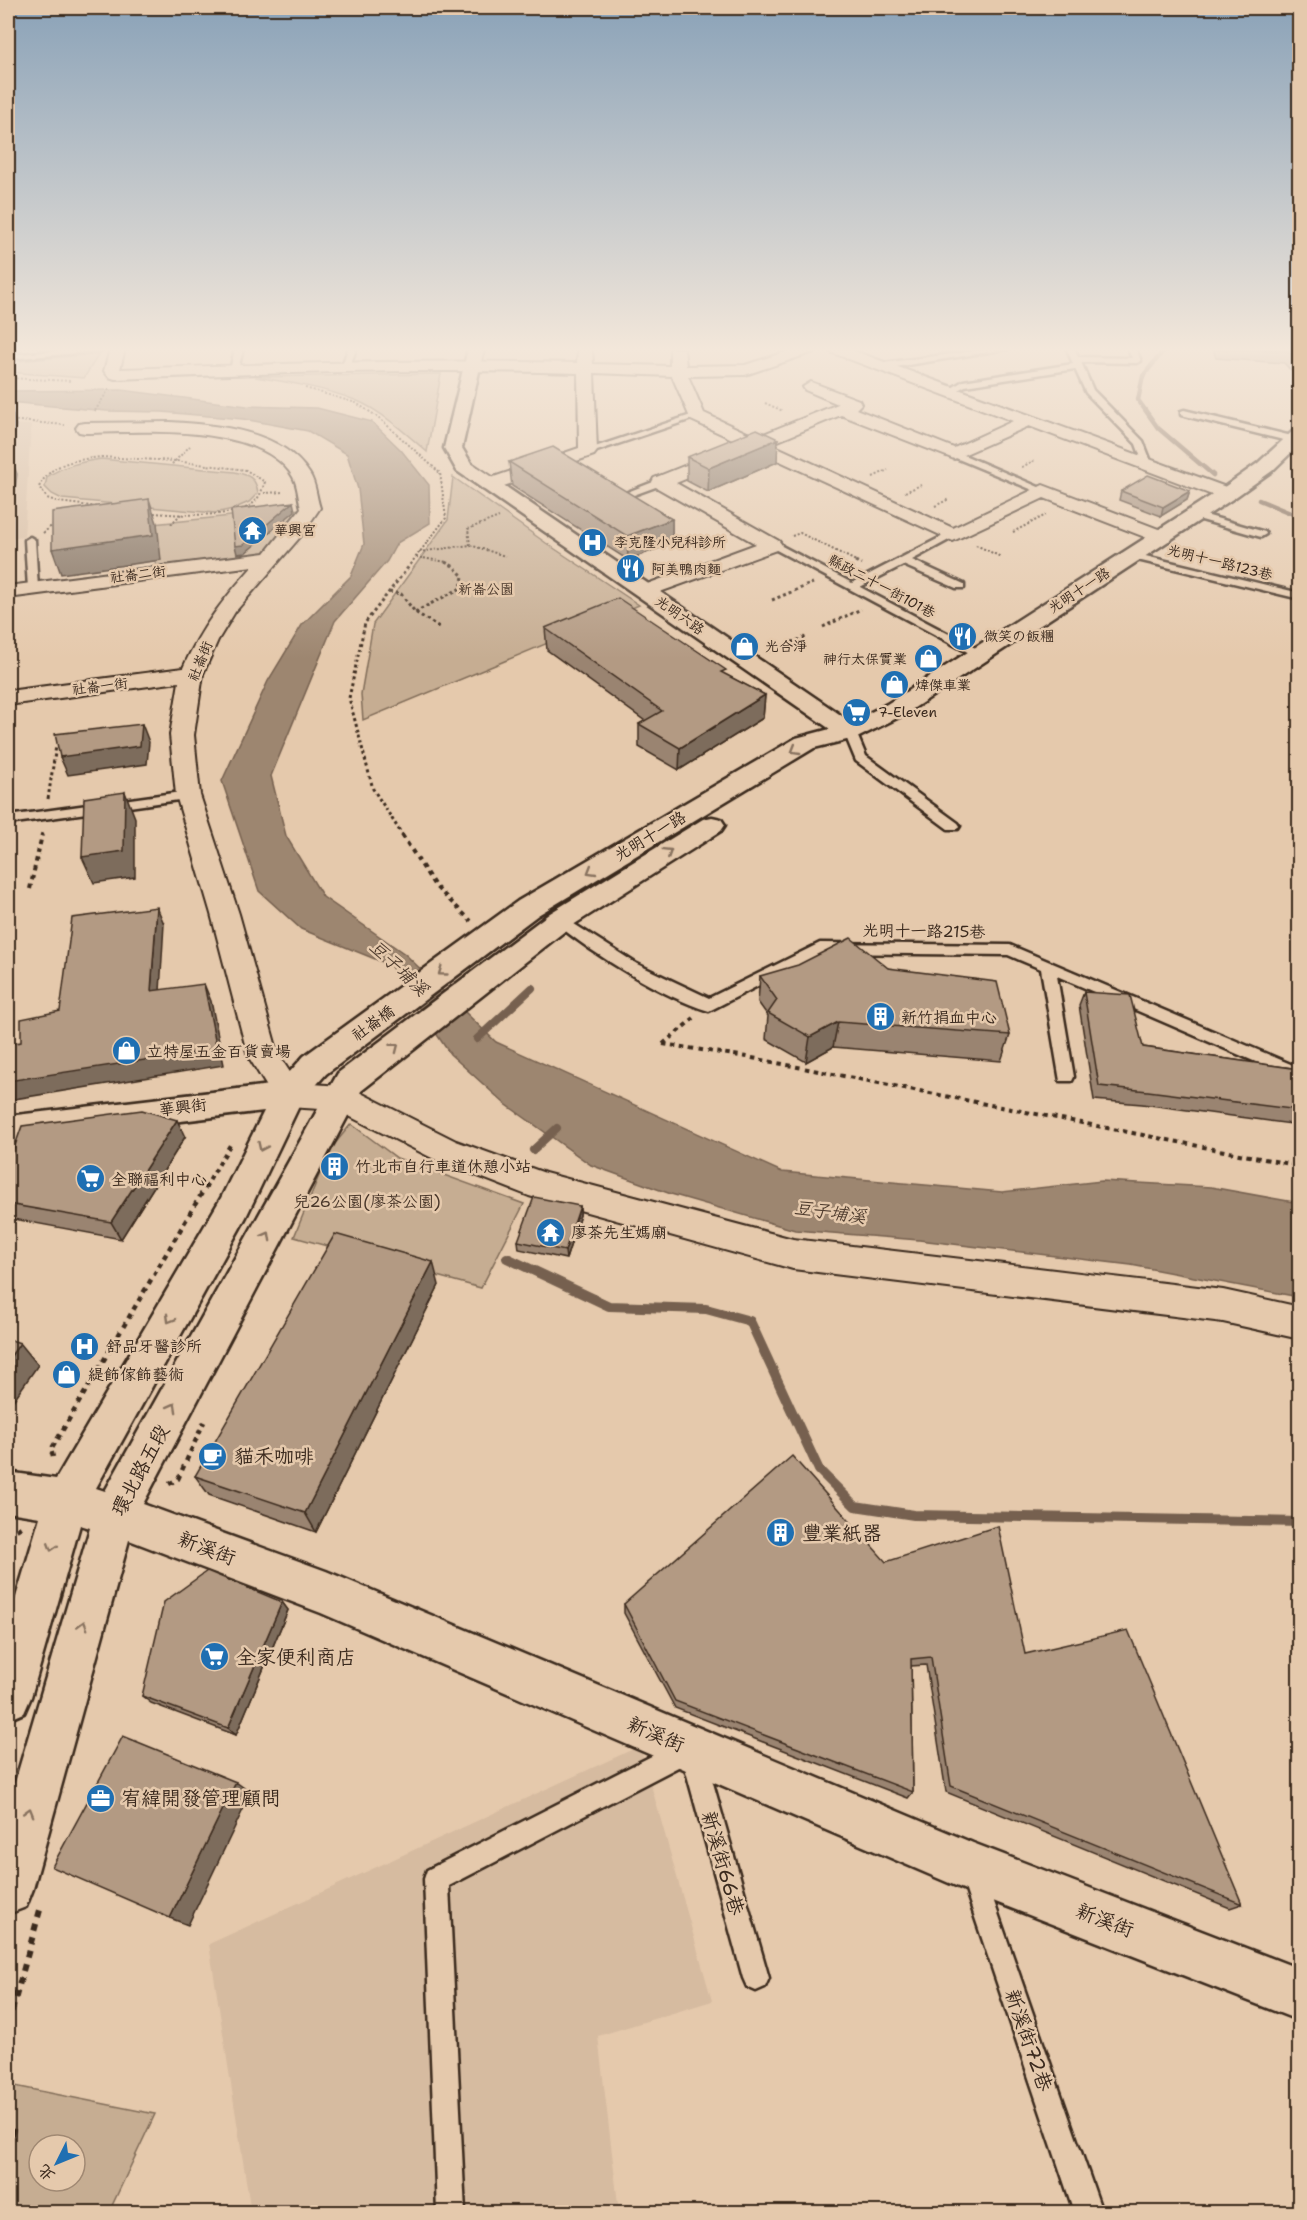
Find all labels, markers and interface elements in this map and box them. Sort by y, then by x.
temple icon: 華興宮 [237,514,269,546]
place label: 華興宮 [274,521,316,539]
hospital icon: 李克隆小兒科診所 [577,526,609,558]
place label: 李克隆小兒科診所 [614,533,726,551]
street label: 光明十一路123巷 [1165,540,1276,584]
street label: 縣政二十一街101巷 [825,550,940,622]
restaurant icon: 阿美鴨肉麵 [614,553,646,585]
place label: 阿美鴨肉麵 [651,560,721,578]
street label: 社崙二街 [109,562,167,586]
street label: 光明十一路 [1045,563,1113,617]
park label: 新崙公園 [458,580,514,598]
street label: 光明六路 [652,592,708,638]
restaurant icon: 微笑の飯糰 [947,620,979,652]
place label: 微笑の飯糰 [984,627,1054,645]
shop icon: 光合淨 [728,630,760,662]
place label: 光合淨 [765,637,807,655]
street label: 社崙街 [184,638,216,684]
shop icon: 神行太保實業 [912,643,944,675]
place label: 神行太保實業 [823,650,907,668]
shop icon: 煒傑車業 [878,669,910,701]
street label: 社崙一街 [71,674,129,698]
place label: 煒傑車業 [915,676,971,694]
supermarket icon: 7-Eleven [841,696,873,728]
place label: 7-Eleven [878,703,937,721]
one-way arrow [791,742,801,754]
street label: 光明十一路 [610,806,690,866]
one-way arrow [662,848,672,860]
one-way arrow [587,863,597,875]
street label: 光明十一路215巷 [863,919,985,943]
water label: 豆子埔溪 [364,935,434,1002]
one-way arrow [437,964,448,975]
street label: 社崙橋 [347,1000,399,1046]
building icon: 新竹捐血中心 [864,1001,896,1033]
place label: 新竹捐血中心 [901,1007,997,1028]
shop icon: 立特屋五金百貨賣場 [110,1035,142,1067]
place label: 立特屋五金百貨賣場 [147,1041,291,1062]
one-way arrow [388,1043,399,1054]
street label: 華興街 [158,1094,208,1120]
one-way arrow [257,1140,269,1151]
building icon: 竹北市自行車道休憩小站 [318,1150,350,1182]
place label: 竹北市自行車道休憩小站 [355,1156,531,1177]
supermarket icon: 全聯福利中心 [74,1163,106,1195]
place label: 全聯福利中心 [111,1169,207,1190]
park label: 兒26公園(廖茶公園) [293,1191,441,1212]
water label: 豆子埔溪 [793,1195,868,1229]
temple icon: 廖茶先生媽廟 [534,1216,566,1248]
place label: 廖茶先生媽廟 [571,1222,667,1243]
one-way arrow [259,1232,271,1242]
one-way arrow [166,1313,177,1323]
hospital icon: 舒品牙醫診所 [69,1330,101,1362]
place label: 舒品牙醫診所 [106,1336,202,1357]
shop icon: 緹飾傢飾藝術 [51,1358,83,1390]
place label: 緹飾傢飾藝術 [88,1364,184,1385]
one-way arrow [166,1403,177,1414]
street label: 環北路五段 [105,1420,175,1520]
cafe icon: 貓禾咖啡 [197,1440,229,1472]
place label: 貓禾咖啡 [234,1443,314,1469]
building icon: 豐業紙器 [765,1517,797,1549]
place label: 豐業紙器 [802,1520,882,1546]
street label: 新溪街 [174,1525,240,1571]
one-way arrow [47,1541,59,1552]
one-way arrow [76,1620,88,1631]
supermarket icon: 全家便利商店 [199,1641,231,1673]
place label: 全家便利商店 [236,1644,356,1670]
street label: 新溪街 [623,1710,689,1758]
office icon: 宥緯開發管理顧問 [84,1782,116,1814]
place label: 宥緯開發管理顧問 [121,1785,281,1811]
one-way arrow [22,1808,35,1818]
street label: 新溪街66巷 [696,1808,751,1919]
street label: 新溪街 [1072,1897,1138,1943]
street label: 新溪街72巷 [999,1985,1059,2095]
north arrow [27,2133,87,2193]
text: 北 [33,2160,60,2186]

